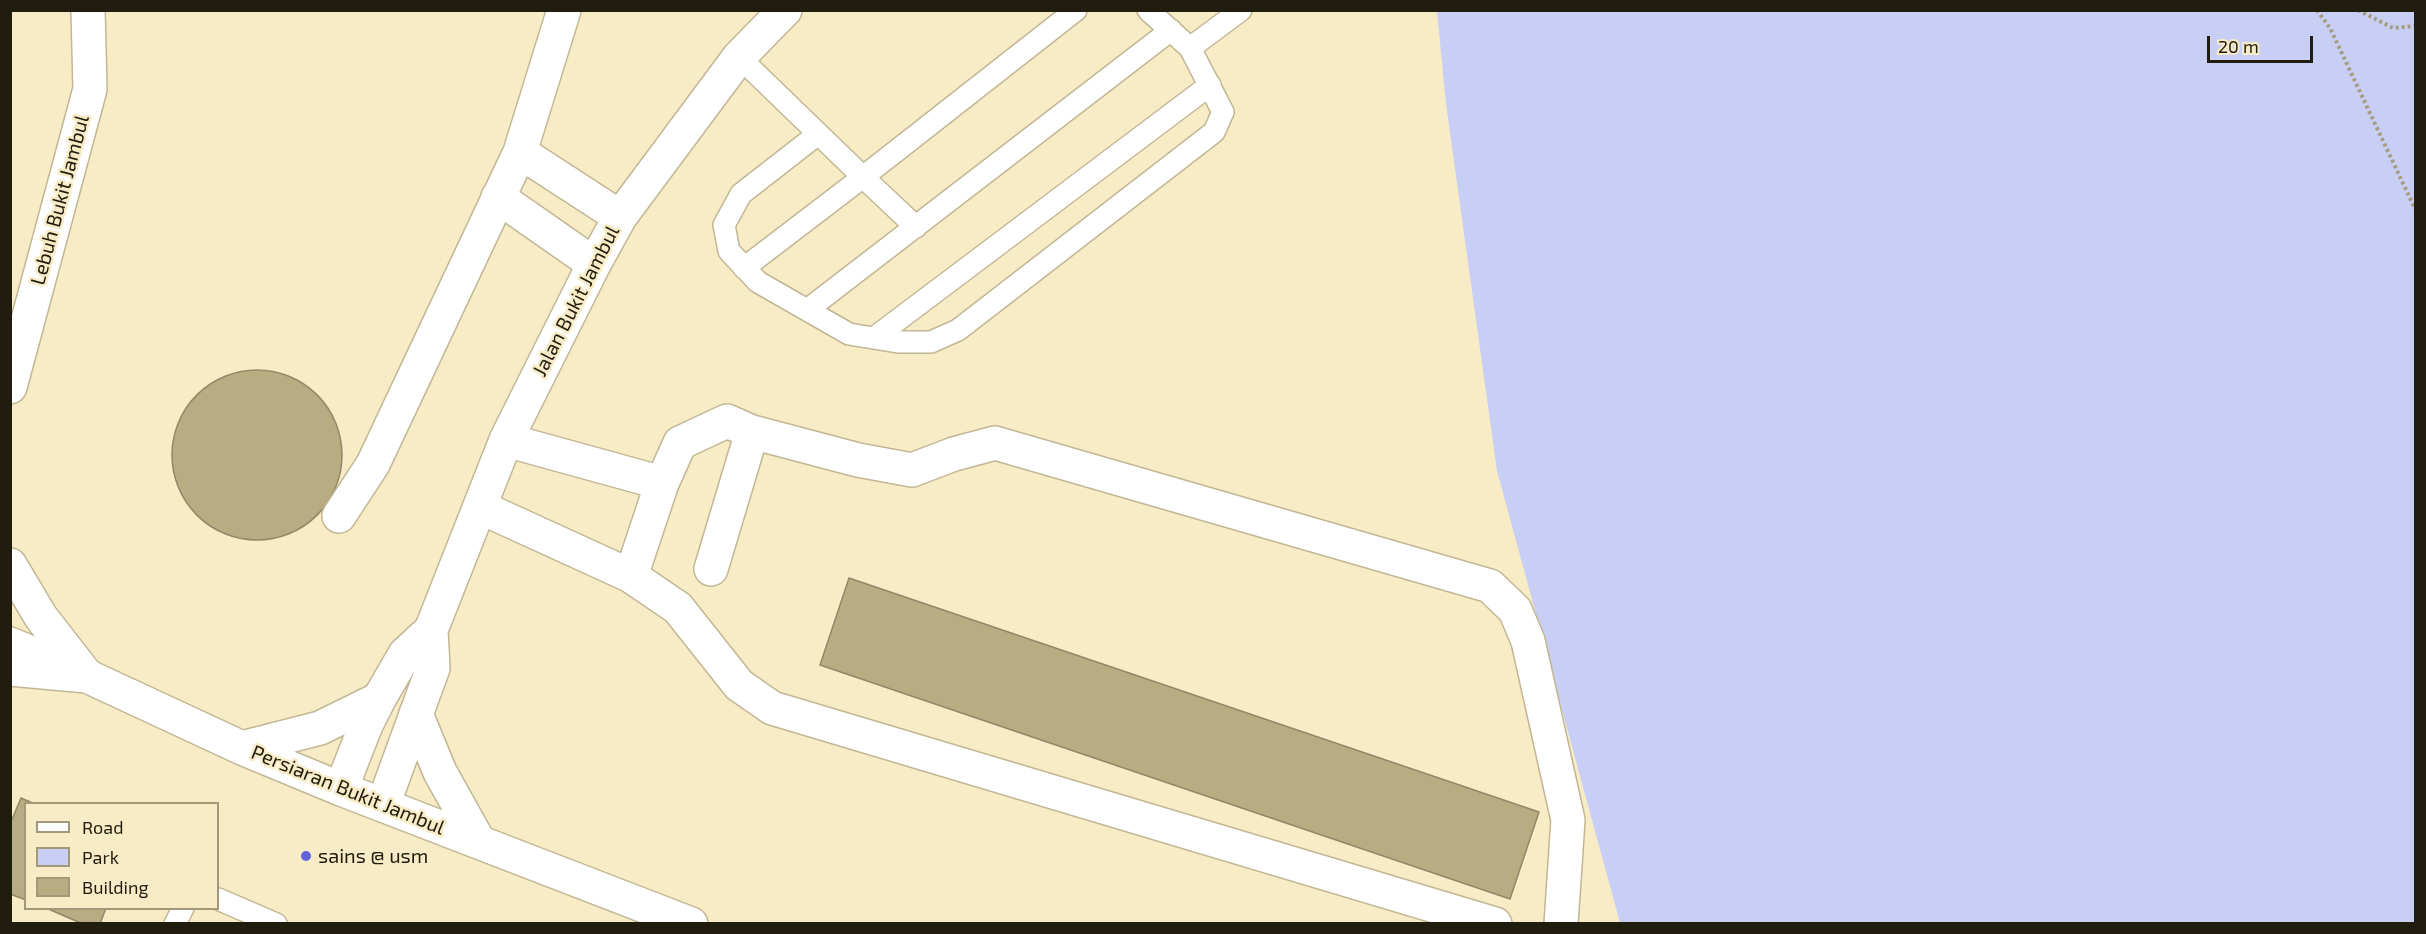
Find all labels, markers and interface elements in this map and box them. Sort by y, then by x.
scale bar [2210,24,2316,62]
text: 20 m [2218,35,2259,57]
street label: Lebuh Bukit Jambul [26,112,94,288]
street label: Jalan Bukit Jambul [528,222,624,380]
street label: Persiaran Bukit Jambul [248,740,448,840]
legend [24,802,219,910]
text: Road [82,816,123,838]
place label: sains @ usm [318,844,428,868]
text: Park [82,846,119,868]
marker: sains @ usm [299,849,313,863]
text: Building [82,876,149,898]

